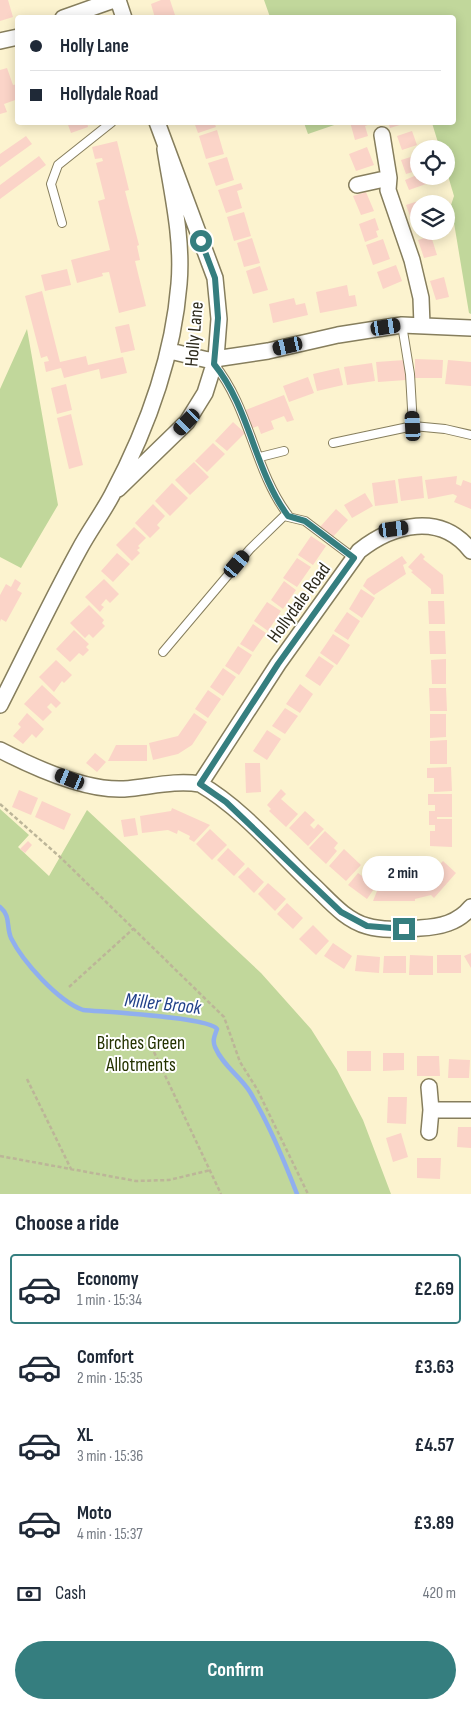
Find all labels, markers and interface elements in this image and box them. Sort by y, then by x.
text: Holly Lane [60,35,129,58]
text: Hollydale Road [60,83,158,106]
map controls [410,140,455,240]
button: locate [410,140,455,185]
button: layers [410,195,455,240]
route start [190,230,212,252]
street label: Holly Lane [180,301,209,368]
car [370,317,401,337]
car [271,335,304,357]
car [171,406,202,438]
car [404,411,421,441]
car [378,520,409,538]
car [221,548,252,580]
street label: Hollydale Road [263,559,336,647]
car [53,766,86,792]
callout: 2 min [363,856,445,892]
text: 2 min [388,864,418,883]
route end [393,918,415,940]
water label: Miller Brook [123,988,203,1020]
park label: Birches Green Allotments [97,1032,185,1077]
text: Choose a ride [15,1210,119,1237]
icon: car [17,1267,62,1312]
text: Economy [77,1268,139,1291]
text: £2.69 [414,1278,454,1301]
text: 1 min · 15:34 [77,1291,142,1310]
icon: car [17,1345,62,1390]
text: Comfort [77,1346,134,1369]
text: £3.63 [414,1356,454,1379]
text: 2 min · 15:35 [77,1369,143,1388]
icon: car [17,1423,62,1468]
text: XL [77,1424,93,1447]
text: £4.57 [415,1434,454,1457]
text: 3 min · 15:36 [77,1447,143,1466]
icon: car [17,1501,62,1546]
text: Moto [77,1502,112,1525]
text: £3.89 [413,1512,454,1535]
text: 4 min · 15:37 [77,1525,143,1544]
icon: cash [15,1580,43,1608]
text: Cash [55,1582,86,1605]
text: 420 m [423,1584,456,1603]
button: Confirm [15,1641,456,1699]

